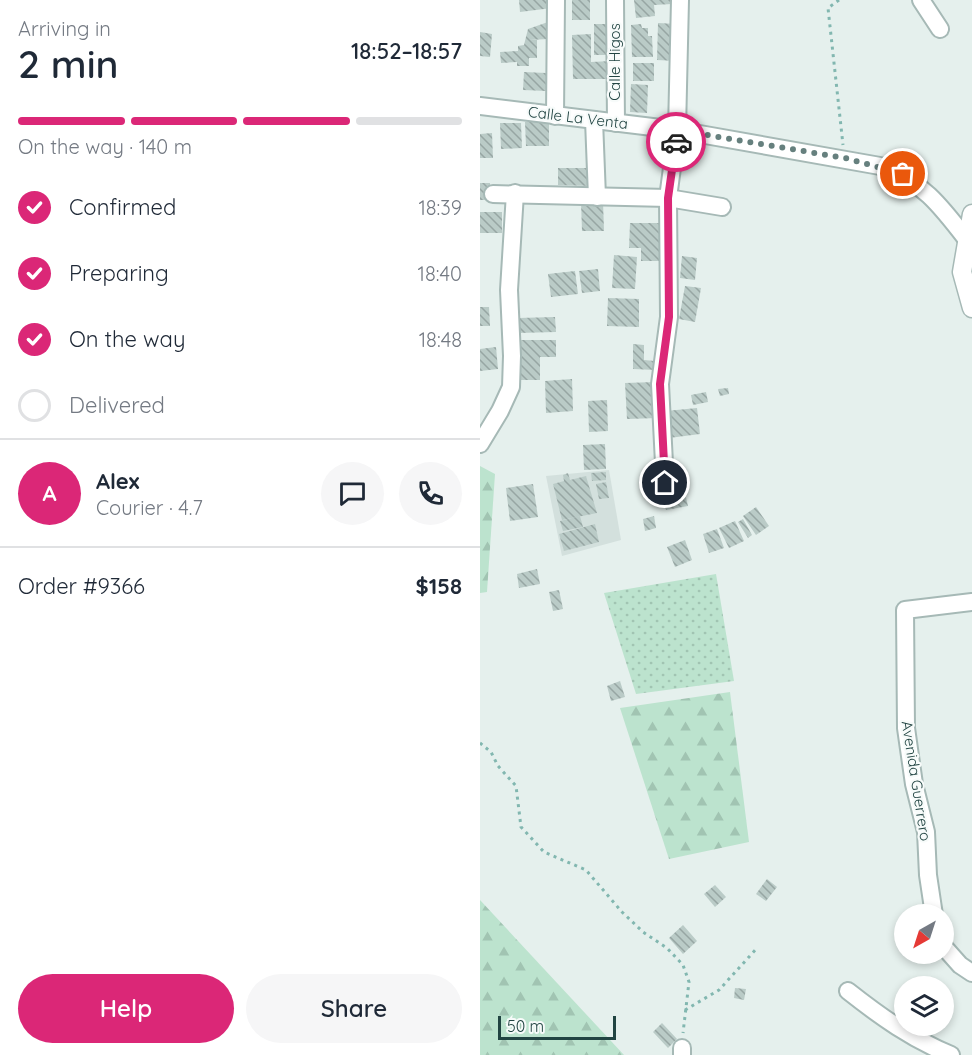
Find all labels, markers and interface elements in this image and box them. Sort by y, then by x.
text: Arriving in [18,16,111,41]
street label: Calle Higos [605,23,624,101]
text: 18:52–18:57 [351,37,462,65]
text: 2 min [18,39,119,88]
street label: Calle La Venta [527,102,629,133]
courier [646,112,706,172]
icon: car [660,126,693,159]
text: On the way · 140 m [18,134,192,159]
pin [877,148,928,199]
icon: bag [886,157,919,190]
icon: check [18,191,51,224]
text: Confirmed [69,193,176,221]
text: 18:39 [418,195,462,220]
icon: check [18,257,51,290]
text: Preparing [69,259,169,287]
text: 18:40 [418,261,462,286]
icon: check [18,323,51,356]
text: On the way [69,325,185,353]
text: 18:48 [419,327,462,352]
text: Delivered [69,391,165,419]
pin [639,457,690,508]
button: chat [321,462,384,525]
button: phone [399,462,462,525]
icon: home [648,466,681,499]
text: Alex [96,467,139,495]
text: A [42,479,57,507]
text: Courier · 4.7 [96,495,203,520]
text: Order #9366 [18,572,145,600]
text: $158 [416,572,462,600]
street label: Avenida Guerrero [898,719,935,842]
north arrow [894,904,954,964]
map controls [894,904,954,1036]
button: Help [18,974,234,1043]
button: Share [246,974,462,1043]
button: layers [894,976,954,1036]
scale bar [498,1013,616,1040]
text: 50 m [507,1016,544,1036]

